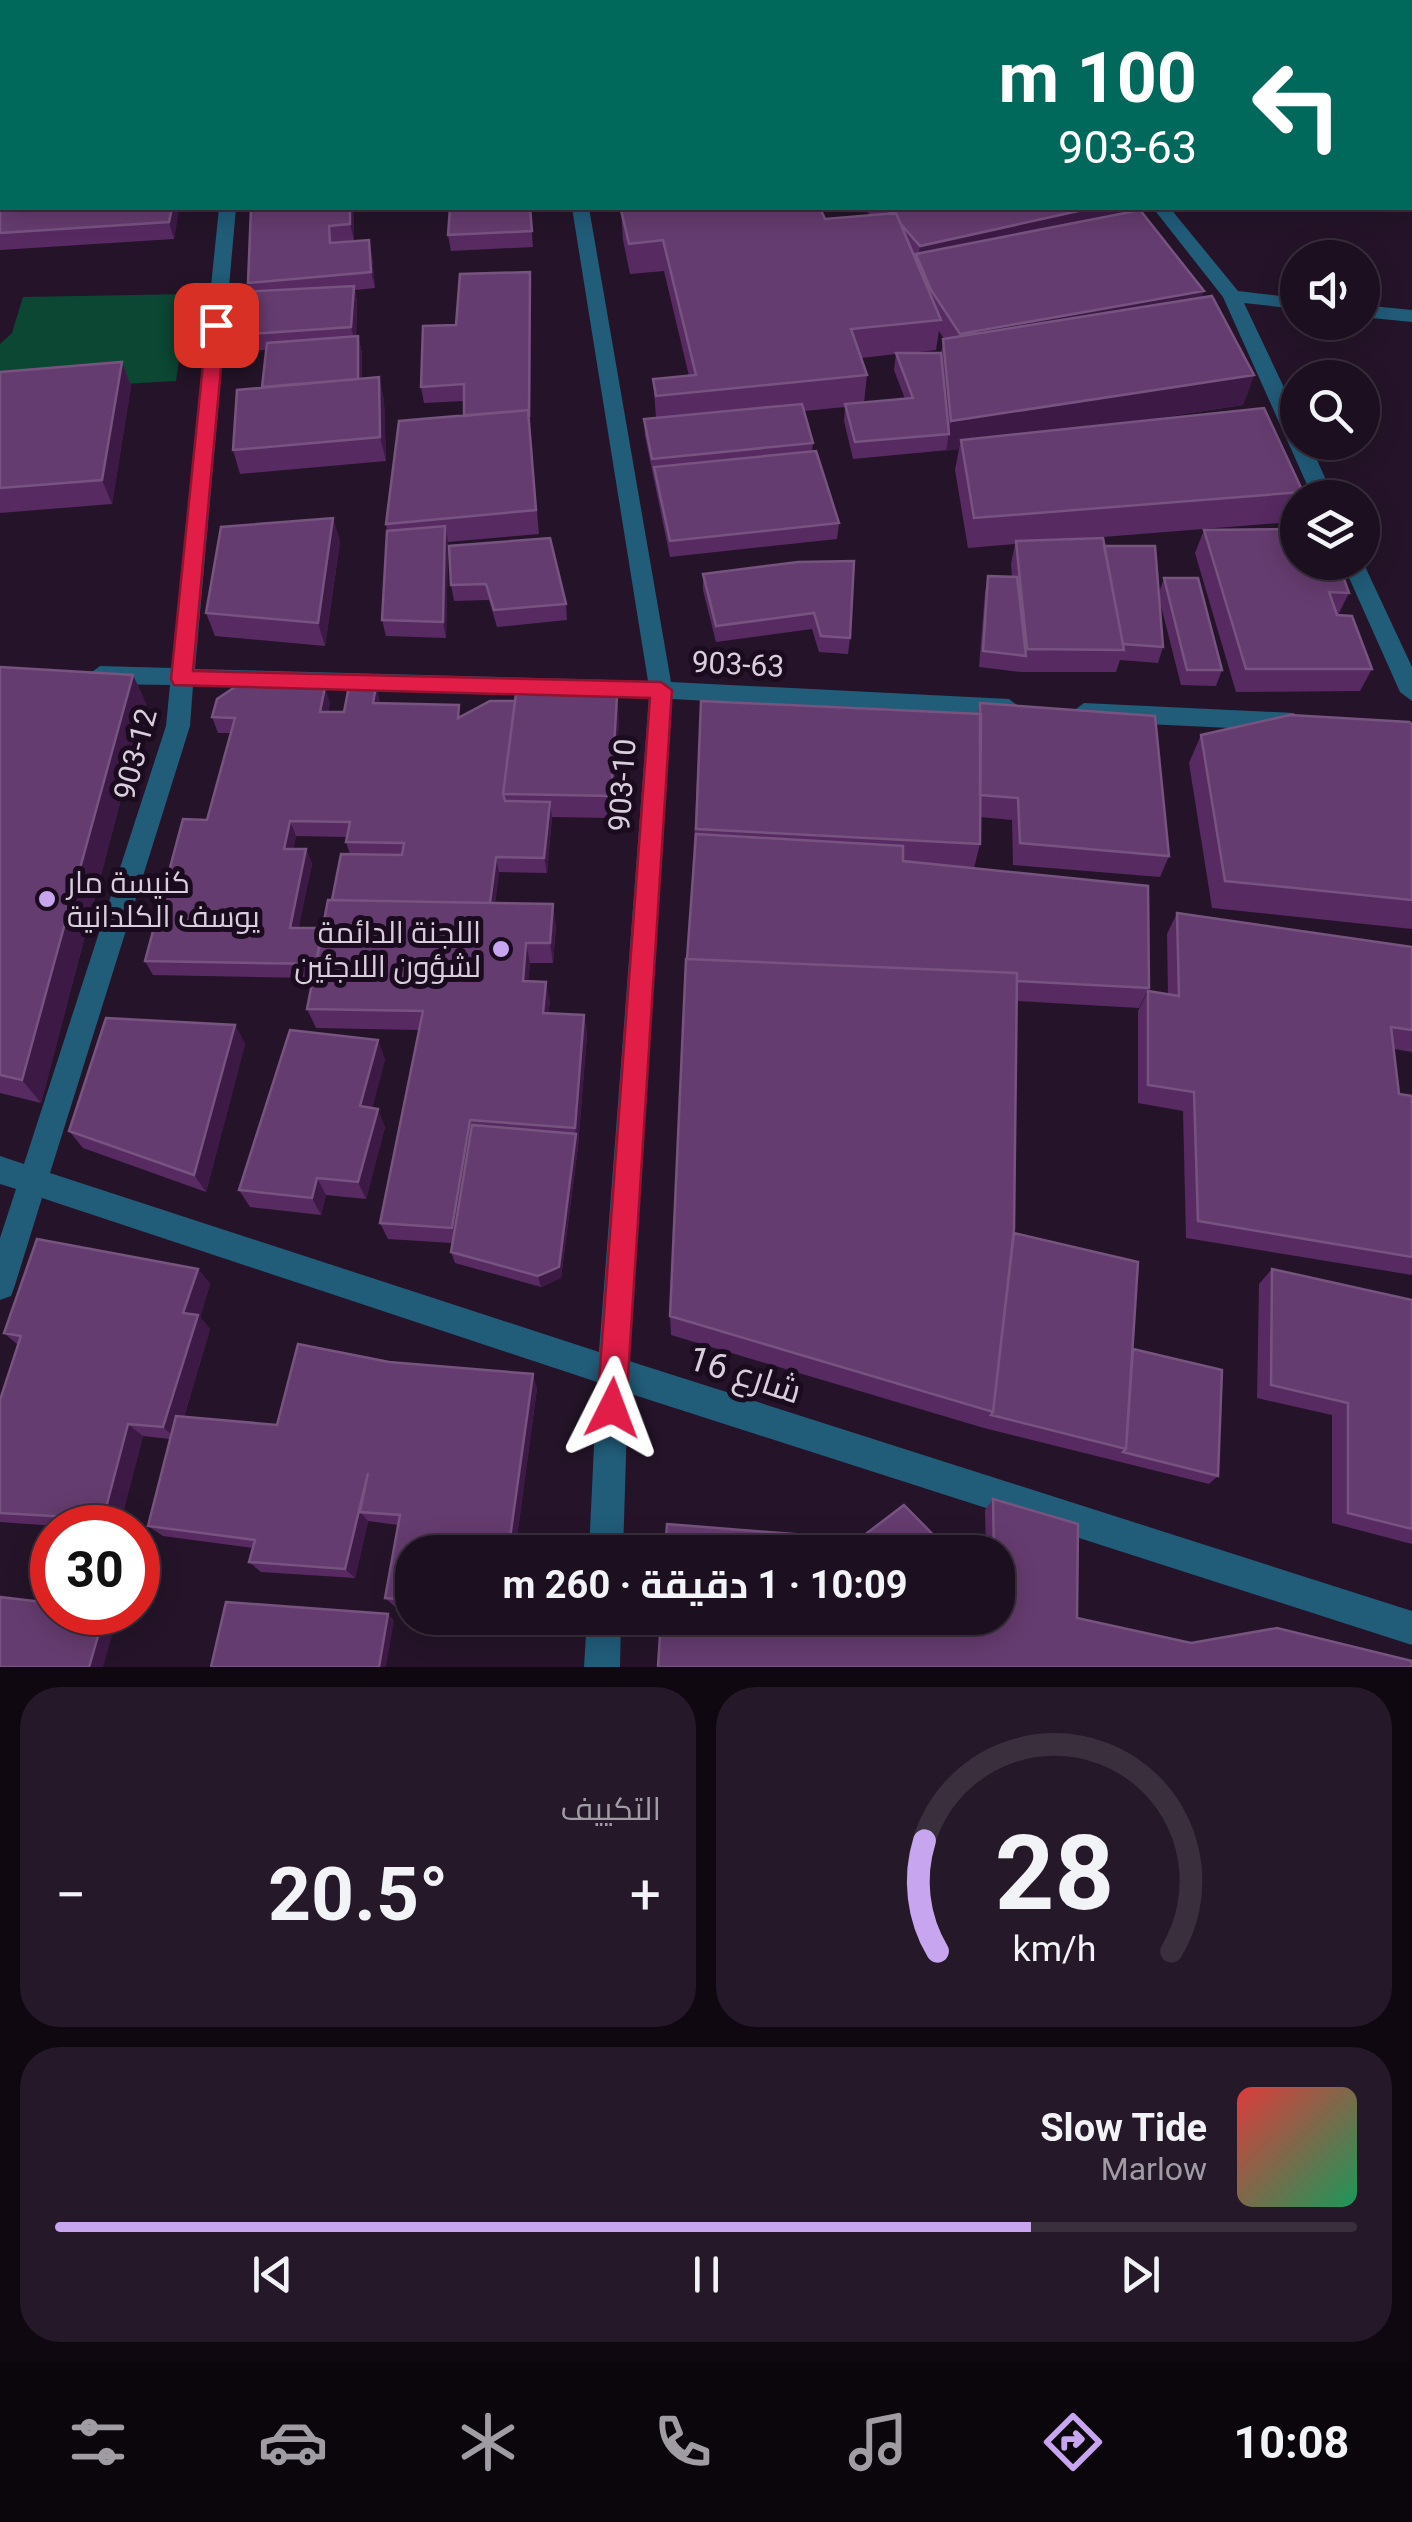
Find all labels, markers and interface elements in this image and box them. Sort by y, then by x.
text: 100 m [998,37,1197,119]
icon: left [1232,40,1362,170]
text: 903-63 [1058,121,1197,174]
map controls [1280,240,1380,580]
button: sound [1280,240,1380,340]
pin [174,283,259,368]
icon: arrive [189,298,244,353]
button: search [1280,360,1380,460]
button: layers [1280,480,1380,580]
street label: 903-63 [691,644,785,684]
street label: 903-12 [106,705,164,803]
street label: 903-10 [601,738,643,832]
place label: كنيسة مار يوسف الكلدانية [65,865,260,934]
marker: كنيسة مار يوسف الكلدانية [36,888,58,910]
place label: اللجنة الدائمة لشؤون اللاجئين [294,915,481,985]
marker: اللجنة الدائمة لشؤون اللاجئين [490,938,512,960]
street label: شارع 16 [683,1338,806,1414]
position arrow [560,1356,664,1460]
speed limit sign: 30 [30,1505,160,1635]
text: 10:09 · 1 دقيقة · 260 m [502,1563,908,1607]
text: التكييف [561,1790,661,1828]
text: 28 [994,1813,1114,1934]
text: 20.5° [268,1850,448,1938]
text: − [55,1863,86,1927]
text: + [630,1863,661,1927]
text: km/h [1012,1928,1096,1970]
text: Slow Tide [1040,2106,1207,2150]
text: Marlow [1101,2150,1207,2188]
icon: previous [245,2247,300,2302]
icon: pause [679,2247,734,2302]
icon: next [1113,2247,1168,2302]
icon: filters [63,2407,133,2477]
icon: car [258,2407,328,2477]
icon: climate [453,2407,523,2477]
icon: phone [648,2407,718,2477]
icon: music [843,2407,913,2477]
icon: directions [1038,2407,1108,2477]
text: 10:08 [1233,2416,1349,2469]

